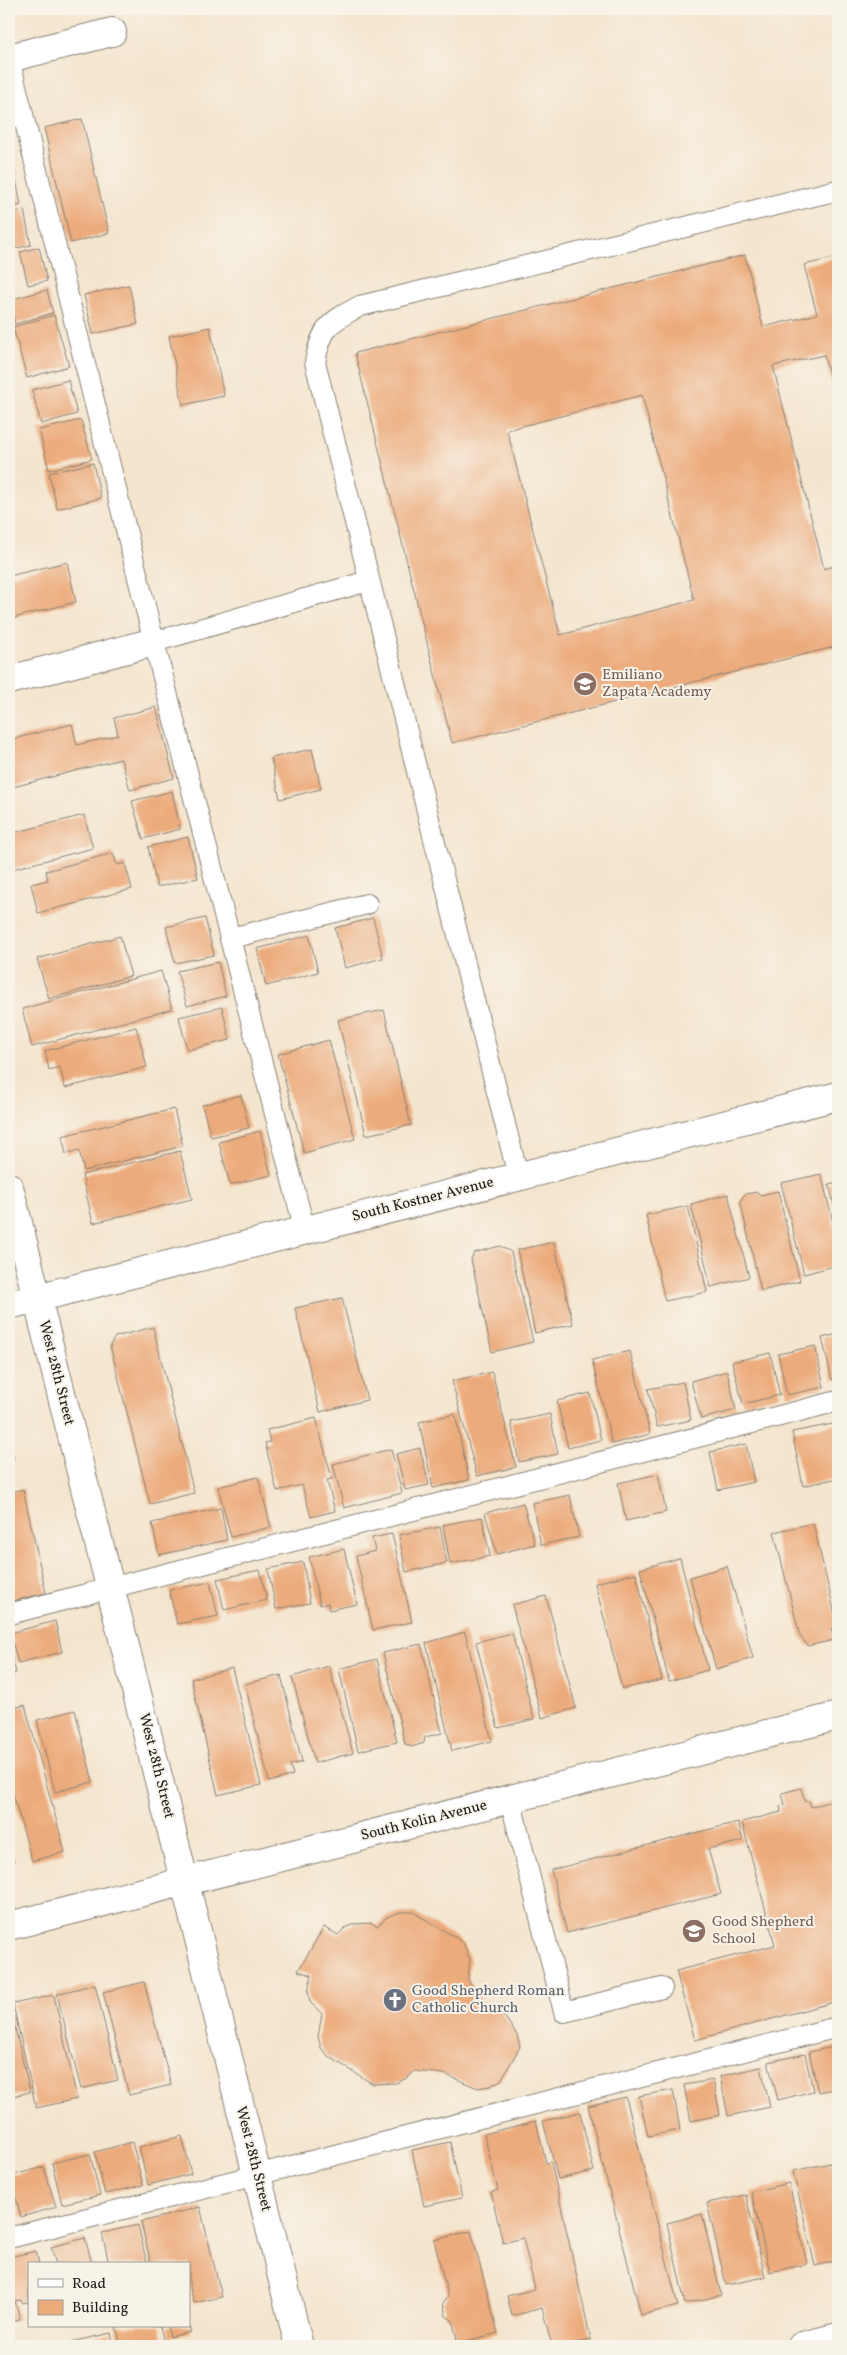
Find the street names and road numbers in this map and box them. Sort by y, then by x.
street label: South Kostner Avenue [350,1172,496,1228]
street label: West 28th Street [33,1318,79,1428]
street label: West 28th Street [133,1711,179,1821]
street label: South Kolin Avenue [359,1795,489,1847]
street label: West 28th Street [230,2104,276,2214]

